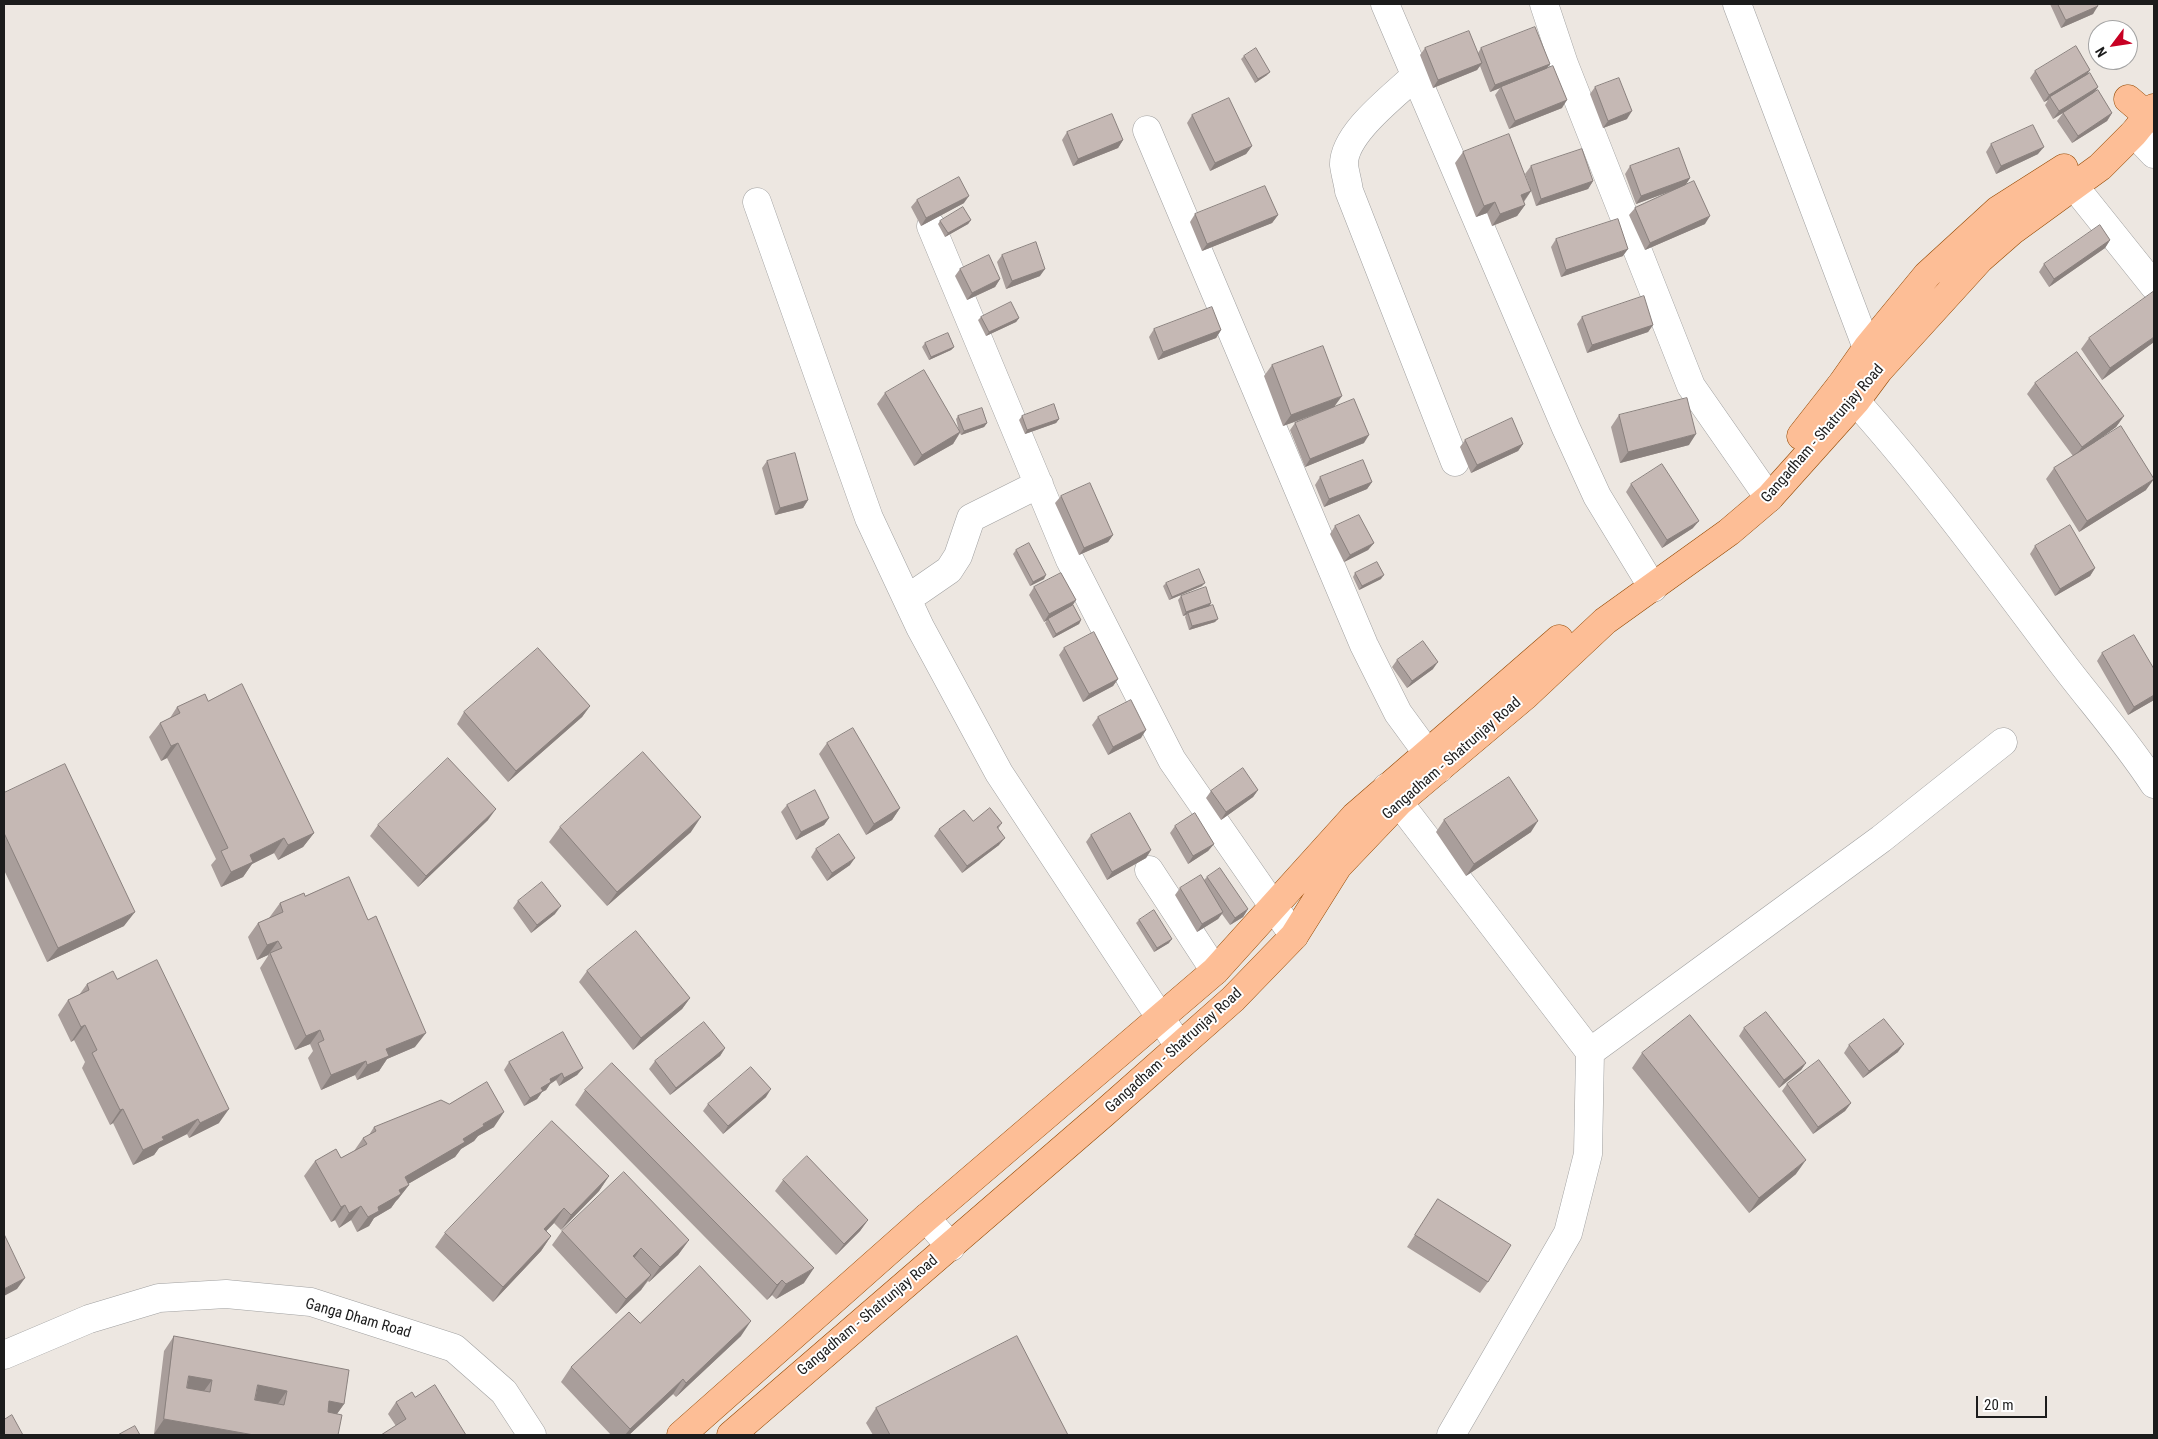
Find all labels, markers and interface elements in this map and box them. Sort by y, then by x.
north arrow [2088,20,2138,70]
text: N [2092,44,2110,60]
street label: Gangadham - Shatrunjay Road [1758,361,1888,507]
street label: Gangadham - Shatrunjay Road [1379,694,1525,824]
street label: Gangadham - Shatrunjay Road [1102,985,1246,1117]
street label: Gangadham - Shatrunjay Road [794,1252,942,1380]
street label: Ganga Dham Road [303,1295,413,1343]
scale bar [1978,1386,2049,1418]
text: 20 m [1984,1396,2014,1414]

